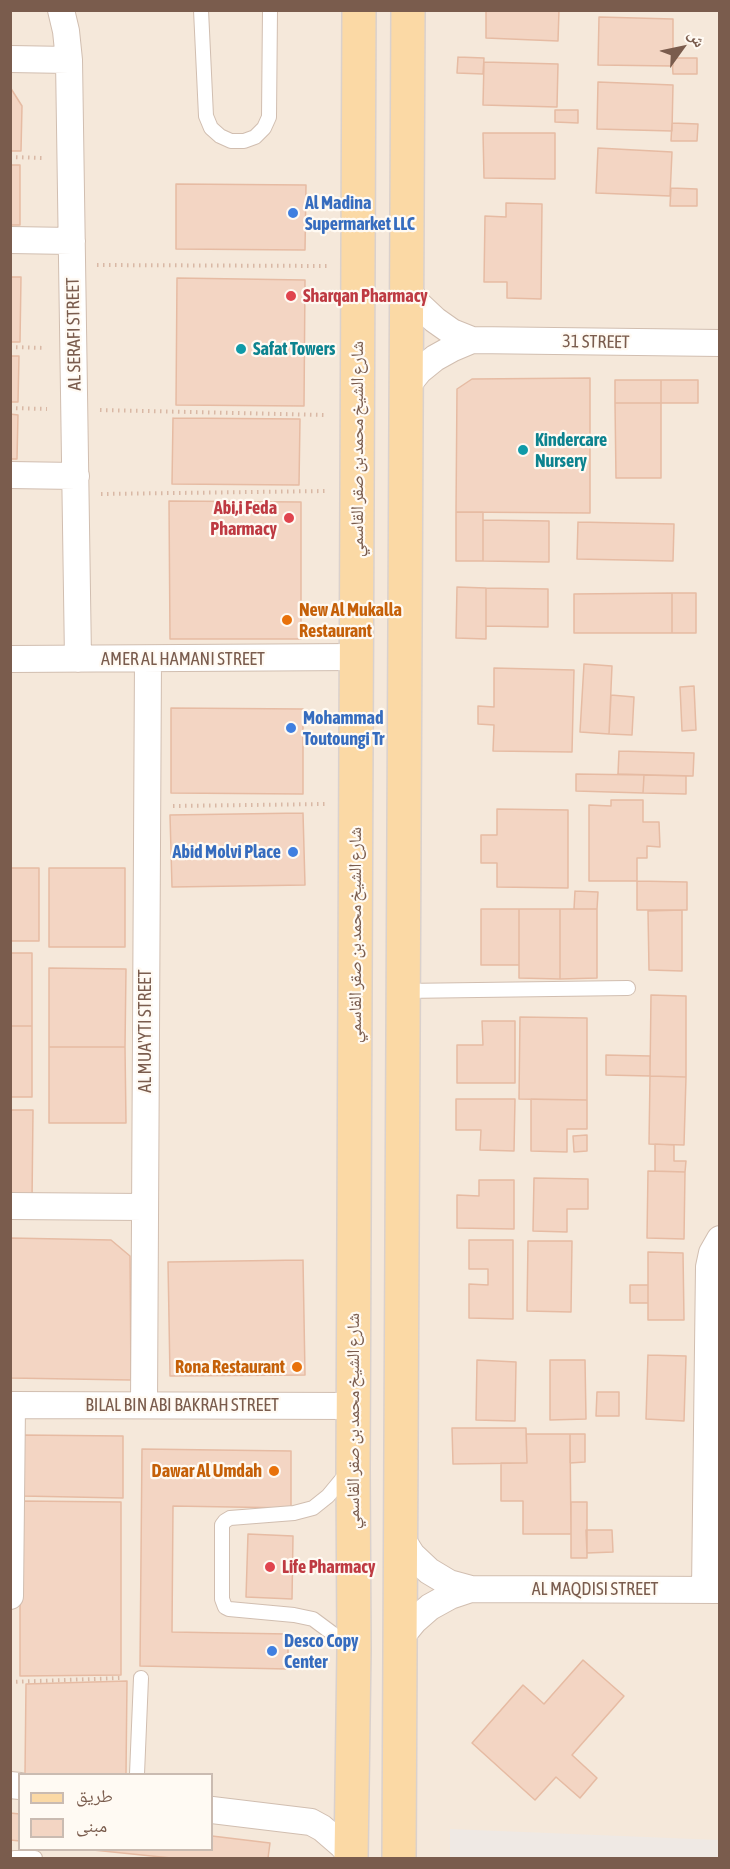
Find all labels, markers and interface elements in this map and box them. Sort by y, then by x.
north arrow [652,18,712,78]
text: ش [685,26,709,50]
place label: Al Madina Supermarket LLC [305,192,415,234]
marker: Al Madina Supermarket LLC [286,206,300,220]
street label: AL SERAFI STREET [62,277,86,391]
place label: Sharqan Pharmacy [303,285,428,307]
marker: Sharqan Pharmacy [284,289,298,303]
street label: 31 STREET [562,331,630,353]
place label: Safat Towers [253,338,335,360]
street label: شارع الشيخ محمد بن صقر القاسمي [346,341,368,557]
marker: Safat Towers [234,342,248,356]
place label: Kindercare Nursery [535,429,607,472]
marker: Kindercare Nursery [516,443,530,457]
place label: Abi,i Feda Pharmacy [210,497,277,540]
marker: Abi,i Feda Pharmacy [282,511,296,525]
place label: New Al Mukalla Restaurant [299,599,402,642]
marker: New Al Mukalla Restaurant [280,613,294,627]
street label: AMER AL HAMANI STREET [101,648,265,670]
place label: Mohammad Toutoungi Tr [303,707,384,750]
marker: Mohammad Toutoungi Tr [284,721,298,735]
street label: شارع الشيخ محمد بن صقر القاسمي [344,827,366,1043]
place label: Abid Molvi Place [173,841,281,863]
marker: Abid Molvi Place [286,845,300,859]
street label: AL MUA'YTI STREET [134,969,156,1093]
street label: شارع الشيخ محمد بن صقر القاسمي [342,1313,364,1529]
place label: Rona Restaurant [175,1356,285,1378]
marker: Rona Restaurant [290,1360,304,1374]
street label: BILAL BIN ABI BAKRAH STREET [85,1394,279,1416]
place label: Dawar Al Umdah [152,1460,262,1482]
marker: Dawar Al Umdah [267,1464,281,1478]
place label: Life Pharmacy [282,1556,375,1578]
marker: Life Pharmacy [263,1560,277,1574]
street label: AL MAQDISI STREET [532,1578,658,1600]
place label: Desco Copy Center [284,1630,359,1672]
marker: Desco Copy Center [265,1644,279,1658]
legend [18,1773,213,1851]
text: طريق [76,1785,113,1806]
text: مبنى [76,1815,107,1836]

